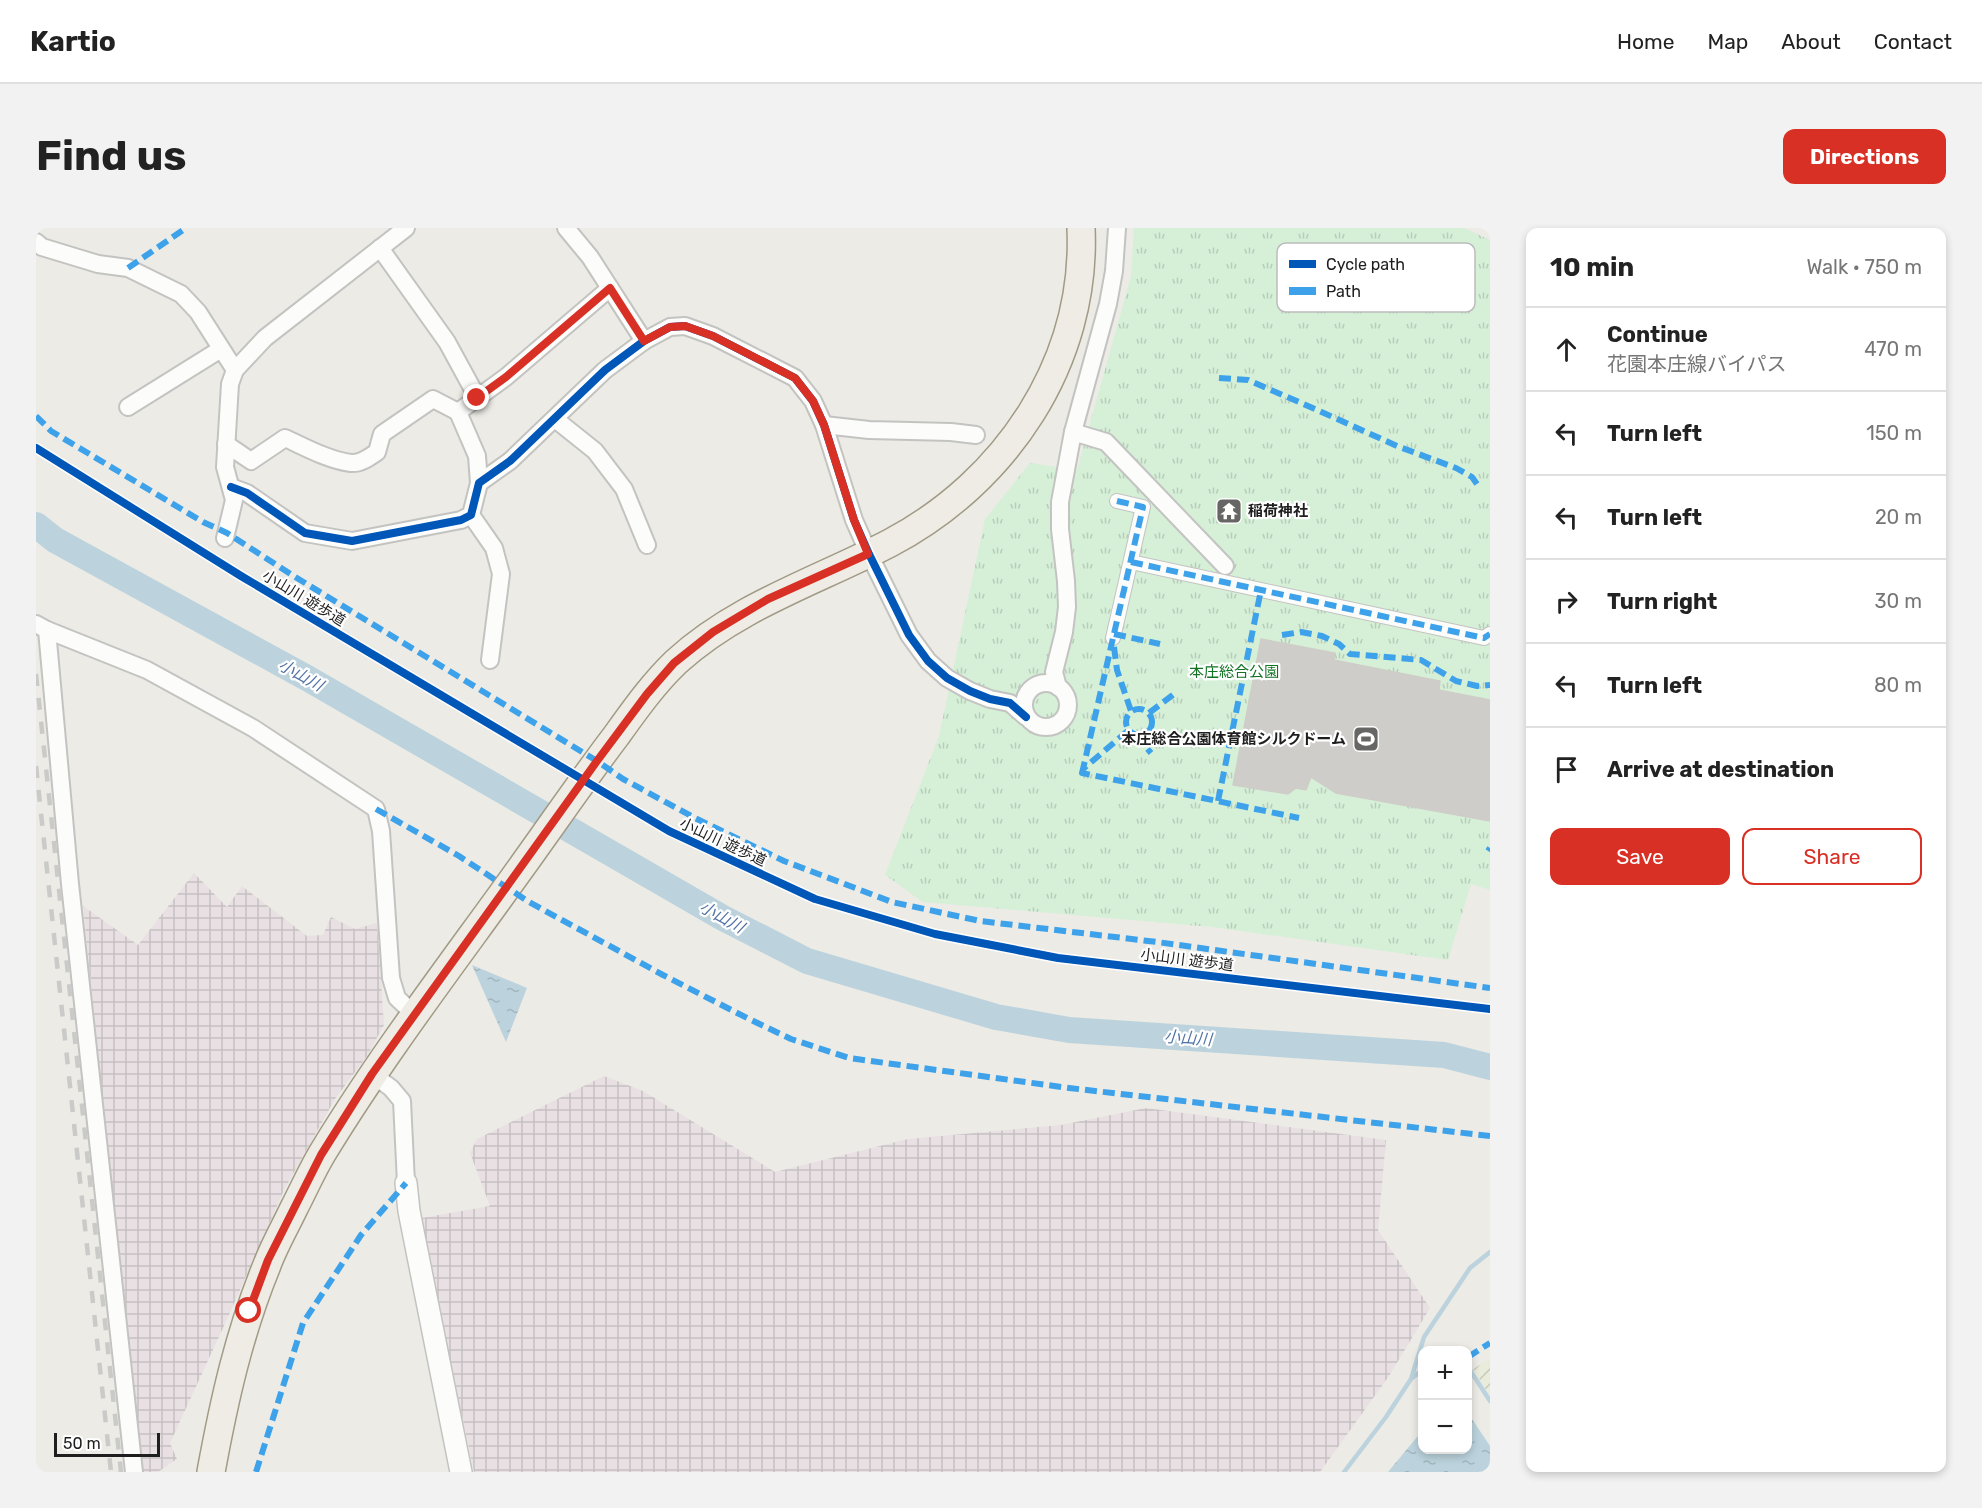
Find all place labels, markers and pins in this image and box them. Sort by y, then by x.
temple icon: 稲荷神社 [1214,496,1244,526]
place label: 稲荷神社 [1248,502,1308,520]
sports icon: 本庄総合公園体育館シルクドーム [1351,724,1381,754]
place label: 本庄総合公園体育館シルクドーム [1121,730,1346,748]

